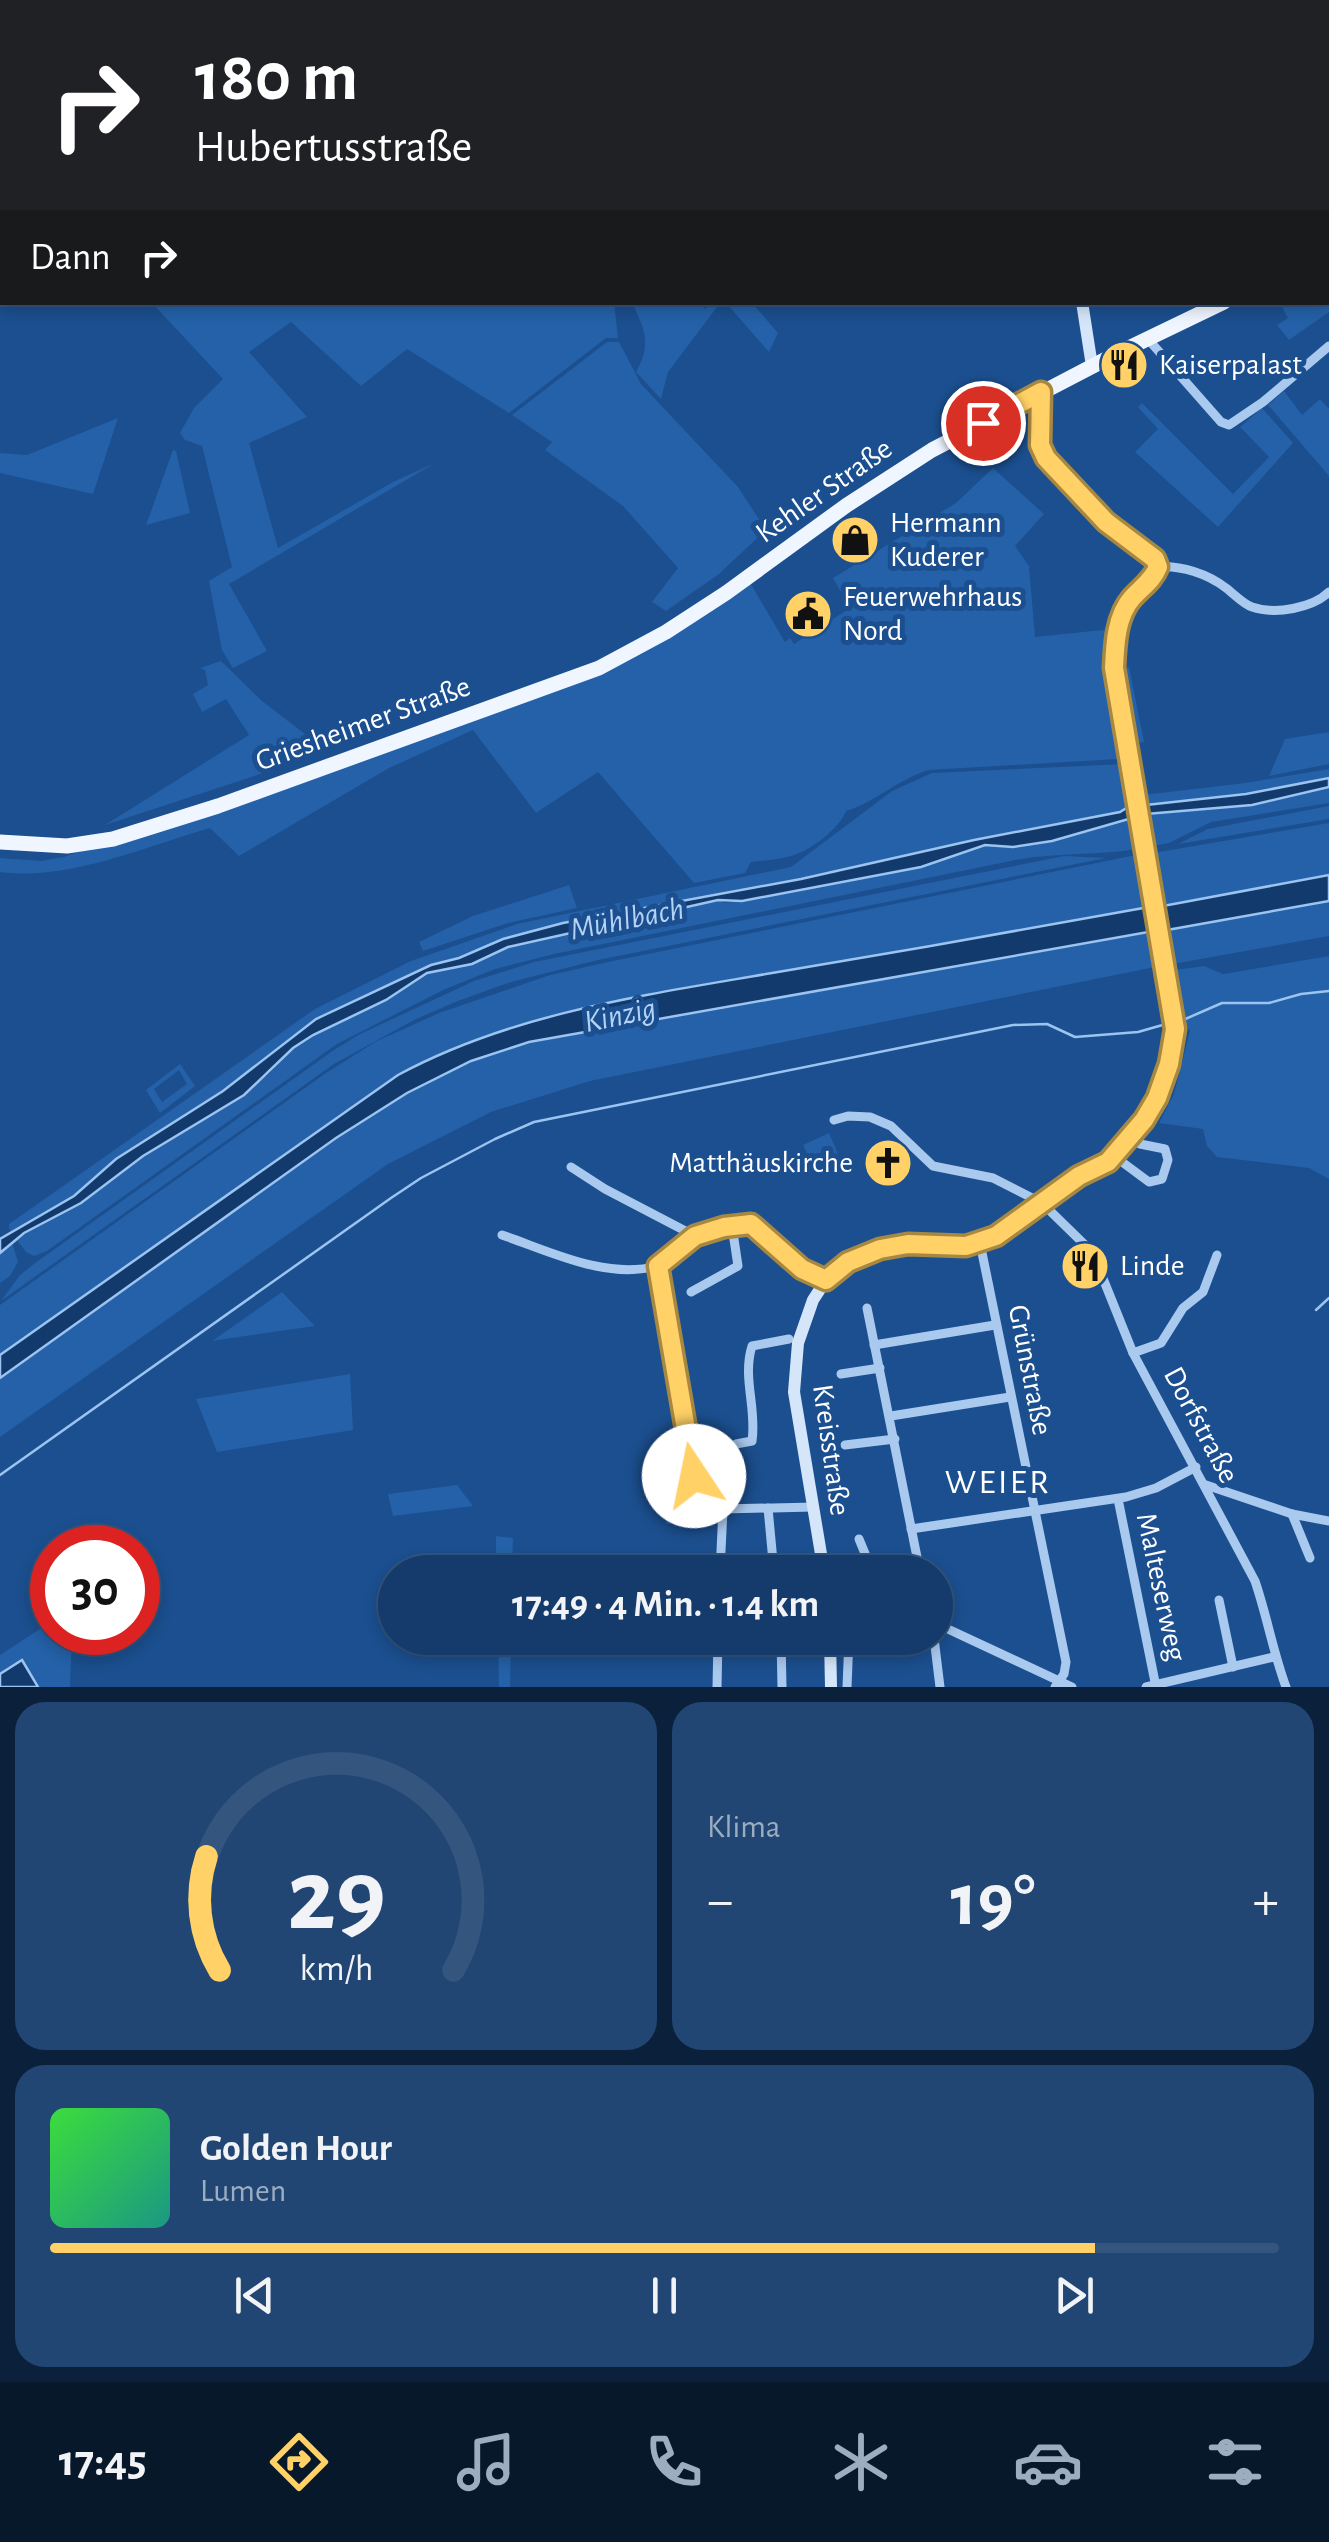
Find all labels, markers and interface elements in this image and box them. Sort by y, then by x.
icon: right [30,40,160,170]
text: 180 m [195,43,358,113]
text: Hubertusstraße [195,125,472,170]
icon: right [131,230,186,285]
text: Dann [30,239,111,277]
restaurant icon: Kaiserpalast [1098,339,1150,391]
place label: Kaiserpalast [1159,350,1302,380]
pin [941,381,1026,466]
icon: arrive [956,396,1011,451]
street label: Kehler Straße [750,433,898,549]
place label: Hermann Kuderer [890,508,1002,572]
shop icon: Hermann Kuderer [829,514,881,566]
place label: Feuerwehrhaus Nord [843,582,1022,646]
public building icon: Feuerwehrhaus Nord [782,588,834,640]
street label: Griesheimer Straße [252,671,474,777]
water label: Mühlbach [567,892,687,946]
water label: Kinzig [581,992,659,1038]
church icon: Matthäuskirche [862,1137,914,1189]
place label: Matthäuskirche [669,1148,853,1178]
restaurant icon: Linde [1059,1240,1111,1292]
place label: Linde [1120,1251,1185,1281]
street label: Grünstraße [1003,1302,1057,1438]
street label: Dorfstraße [1158,1362,1244,1488]
street label: Kreisstraße [807,1382,855,1518]
position arrow [642,1424,746,1528]
district label: WEIER [945,1465,1051,1500]
street label: Malteserweg [1131,1510,1191,1664]
speed limit sign: 30 [30,1525,160,1655]
text: 17:49 · 4 Min. · 1.4 km [512,1586,819,1624]
text: Klima [707,1811,781,1843]
text: 29 [286,1845,386,1949]
text: 19° [950,1864,1036,1939]
text: − [707,1874,733,1929]
text: + [1253,1874,1279,1929]
text: km/h [299,1951,373,1987]
text: Golden Hour [200,2130,392,2168]
text: Lumen [200,2175,286,2207]
icon: previous [227,2268,282,2323]
icon: pause [637,2268,692,2323]
icon: next [1047,2268,1102,2323]
icon: directions [264,2427,334,2497]
icon: music [451,2427,521,2497]
icon: phone [639,2427,709,2497]
icon: climate [826,2427,896,2497]
icon: car [1013,2427,1083,2497]
icon: filters [1200,2427,1270,2497]
text: 17:45 [59,2439,147,2484]

